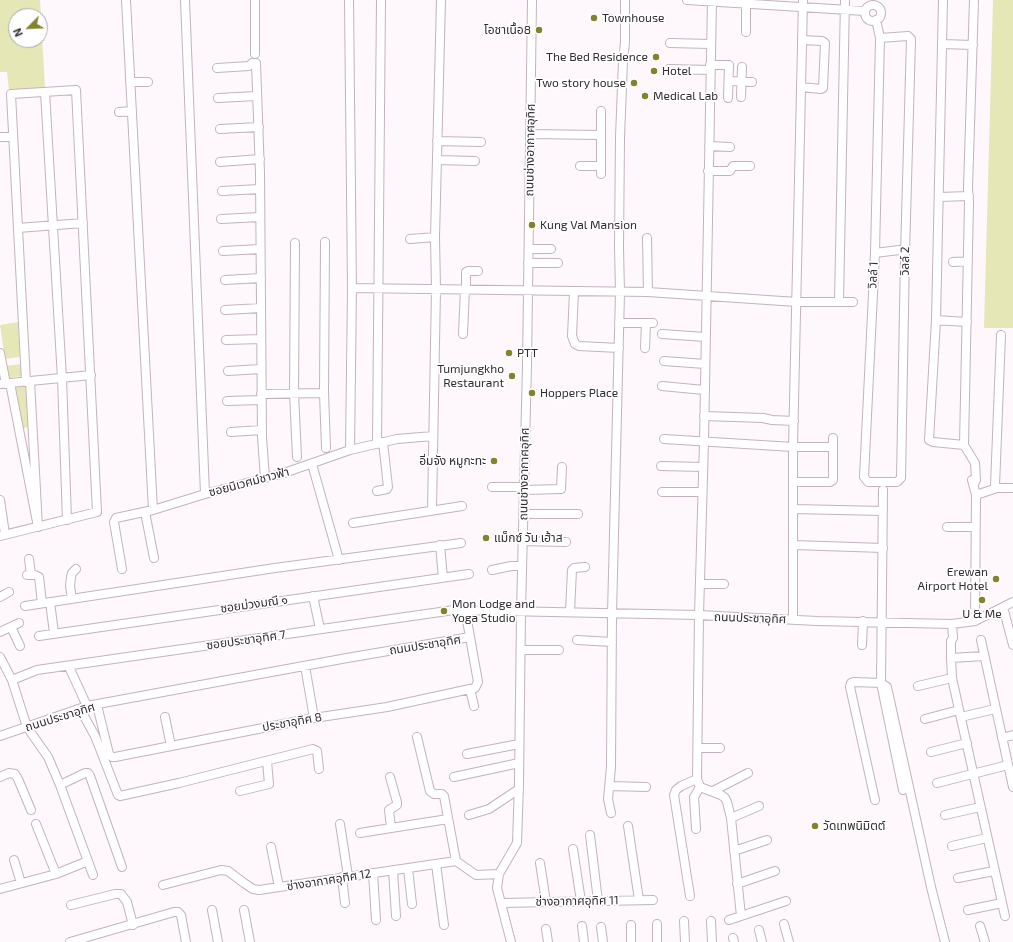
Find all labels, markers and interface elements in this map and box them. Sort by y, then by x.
north arrow [8,8,48,48]
place label: Townhouse [602,11,664,25]
marker: Townhouse [589,13,599,23]
place label: โอชาเนื้อ8 [484,23,531,37]
marker: โอชาเนื้อ8 [534,25,544,35]
text: N [10,26,25,39]
place label: The Bed Residence [546,50,648,64]
marker: The Bed Residence [651,52,661,62]
place label: Hotel [662,64,691,78]
marker: Hotel [649,66,659,76]
place label: Two story house [536,76,626,90]
marker: Two story house [629,78,639,88]
place label: Medical Lab [653,89,718,103]
marker: Medical Lab [640,91,650,101]
street label: ถนนช่างอากาศอุทิศ [522,103,538,197]
place label: Kung Val Mansion [540,218,637,232]
marker: Kung Val Mansion [527,220,537,230]
street label: วิลล์ 2 [898,246,912,276]
street label: วิลล์ 1 [865,261,881,289]
place label: PTT [517,346,538,360]
marker: PTT [504,348,514,358]
place label: Tumjungkho Restaurant [437,362,504,390]
marker: Tumjungkho Restaurant [507,371,517,381]
place label: Hoppers Place [540,386,618,400]
marker: Hoppers Place [527,388,537,398]
street label: ถนนช่างอากาศอุทิศ [516,427,532,521]
place label: อิ่มจัง หมูกะทะ [419,454,486,468]
marker: อิ่มจัง หมูกะทะ [489,456,499,466]
street label: ซอยนิเวศม์ชาวฟ้า [207,464,291,500]
place label: แม็กซ์ วัน เฮ้าส [494,531,563,545]
marker: แม็กซ์ วัน เฮ้าส [481,533,491,543]
place label: Erewan Airport Hotel [918,565,988,593]
marker: Erewan Airport Hotel [991,574,1001,584]
street label: ซอยม่วงมณี ๑ [219,592,289,616]
marker: U & Me [977,595,987,605]
place label: Mon Lodge and Yoga Studio [452,597,535,625]
marker: Mon Lodge and Yoga Studio [439,606,449,616]
place label: U & Me [962,607,1002,621]
street label: ถนนประชาอุทิศ [714,610,786,626]
street label: ซอยประชาอุทิศ 7 [205,627,287,653]
street label: ถนนประชาอุทิศ [388,632,462,658]
street label: ถนนประชาอุทิศ [23,700,97,734]
street label: ประชาอุทิศ 8 [261,710,323,734]
place label: วัดเทพนิมิตต์ [823,819,885,833]
marker: วัดเทพนิมิตต์ [810,821,820,831]
street label: ช่างอากาศอุทิศ 12 [286,866,372,894]
street label: ช่างอากาศอุทิศ 11 [535,893,619,909]

